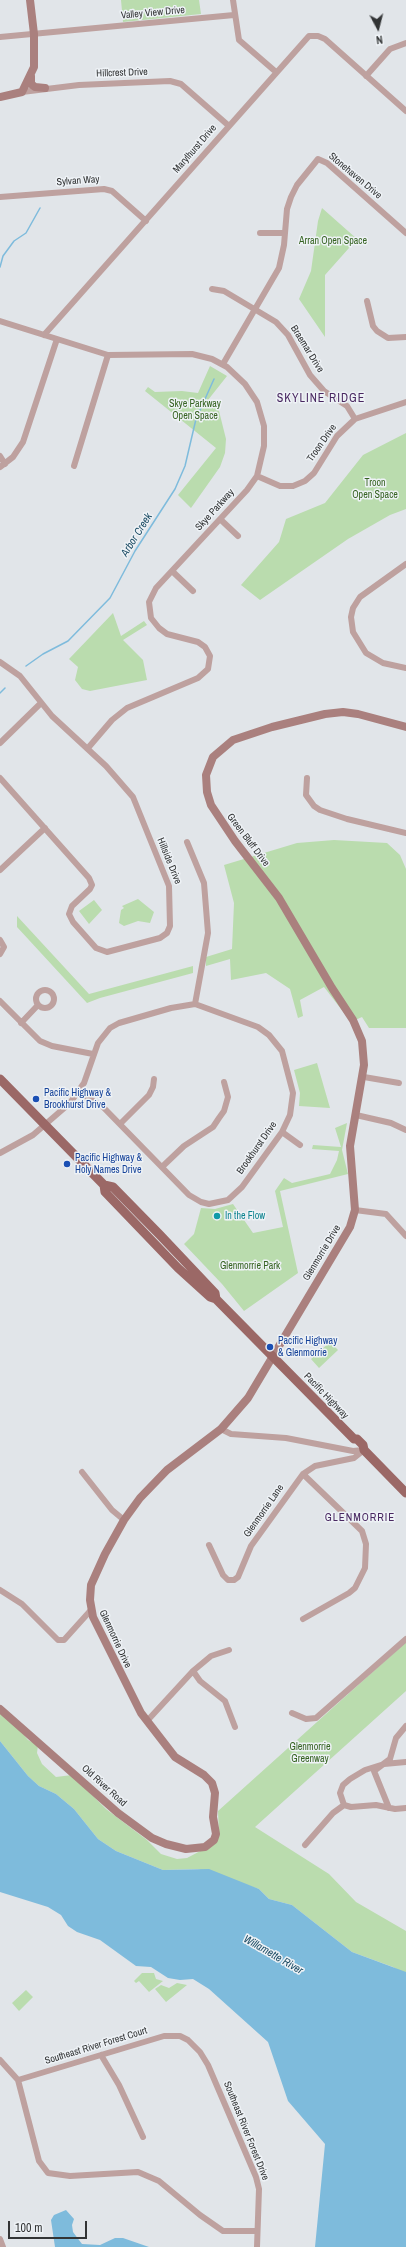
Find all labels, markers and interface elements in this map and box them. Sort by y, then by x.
street label: Valley View Drive [121,4,185,22]
north arrow [358,8,398,48]
text: N [375,33,384,47]
street label: Hillcrest Drive [96,66,148,80]
street label: Marylhurst Drive [171,122,219,176]
street label: Stonehaven Drive [326,150,384,202]
street label: Sylvan Way [56,174,100,188]
park label: Arran Open Space [299,235,367,247]
street label: Braemar Drive [288,323,326,375]
district label: SKYLINE RIDGE [277,392,365,406]
park label: Skye Parkway Open Space [169,398,221,422]
street label: Troon Drive [305,422,339,464]
park label: Troon Open Space [352,477,398,500]
street label: Skye Parkway [193,487,237,533]
water label: Arbor Creek [119,511,155,559]
street label: Green Bluff Drive [224,811,272,869]
street label: Hillside Drive [154,836,184,886]
place label: Pacific Highway & Brookhurst Drive [44,1087,111,1110]
marker: Pacific Highway & Brookhurst Drive [31,1094,41,1104]
street label: Brookhurst Drive [234,1119,280,1177]
place label: Pacific Highway & Holy Names Drive [75,1152,142,1176]
marker: Pacific Highway & Holy Names Drive [62,1159,72,1169]
place label: In the Flow [225,1210,265,1222]
marker: In the Flow [212,1211,222,1221]
street label: Glenmorrie Drive [301,1223,343,1283]
park label: Glenmorrie Park [220,1260,280,1272]
place label: Pacific Highway & Glenmorrie [278,1335,337,1358]
marker: Pacific Highway & Glenmorrie [265,1342,275,1352]
street label: Pacific Highway [301,1371,351,1421]
street label: Glenmorrie Lane [241,1482,287,1540]
district label: GLENMORRIE [325,1511,395,1525]
street label: Glenmorrie Drive [96,1608,134,1670]
park label: Glenmorrie Greenway [289,1741,331,1764]
street label: Old River Road [79,1763,129,1809]
water label: Willamette River [241,1933,305,1977]
street label: Southeast River Forest Court [43,2025,149,2067]
street label: Southeast River Forest Drive [221,2080,271,2182]
scale bar [10,2213,89,2239]
text: 100 m [15,2220,42,2236]

